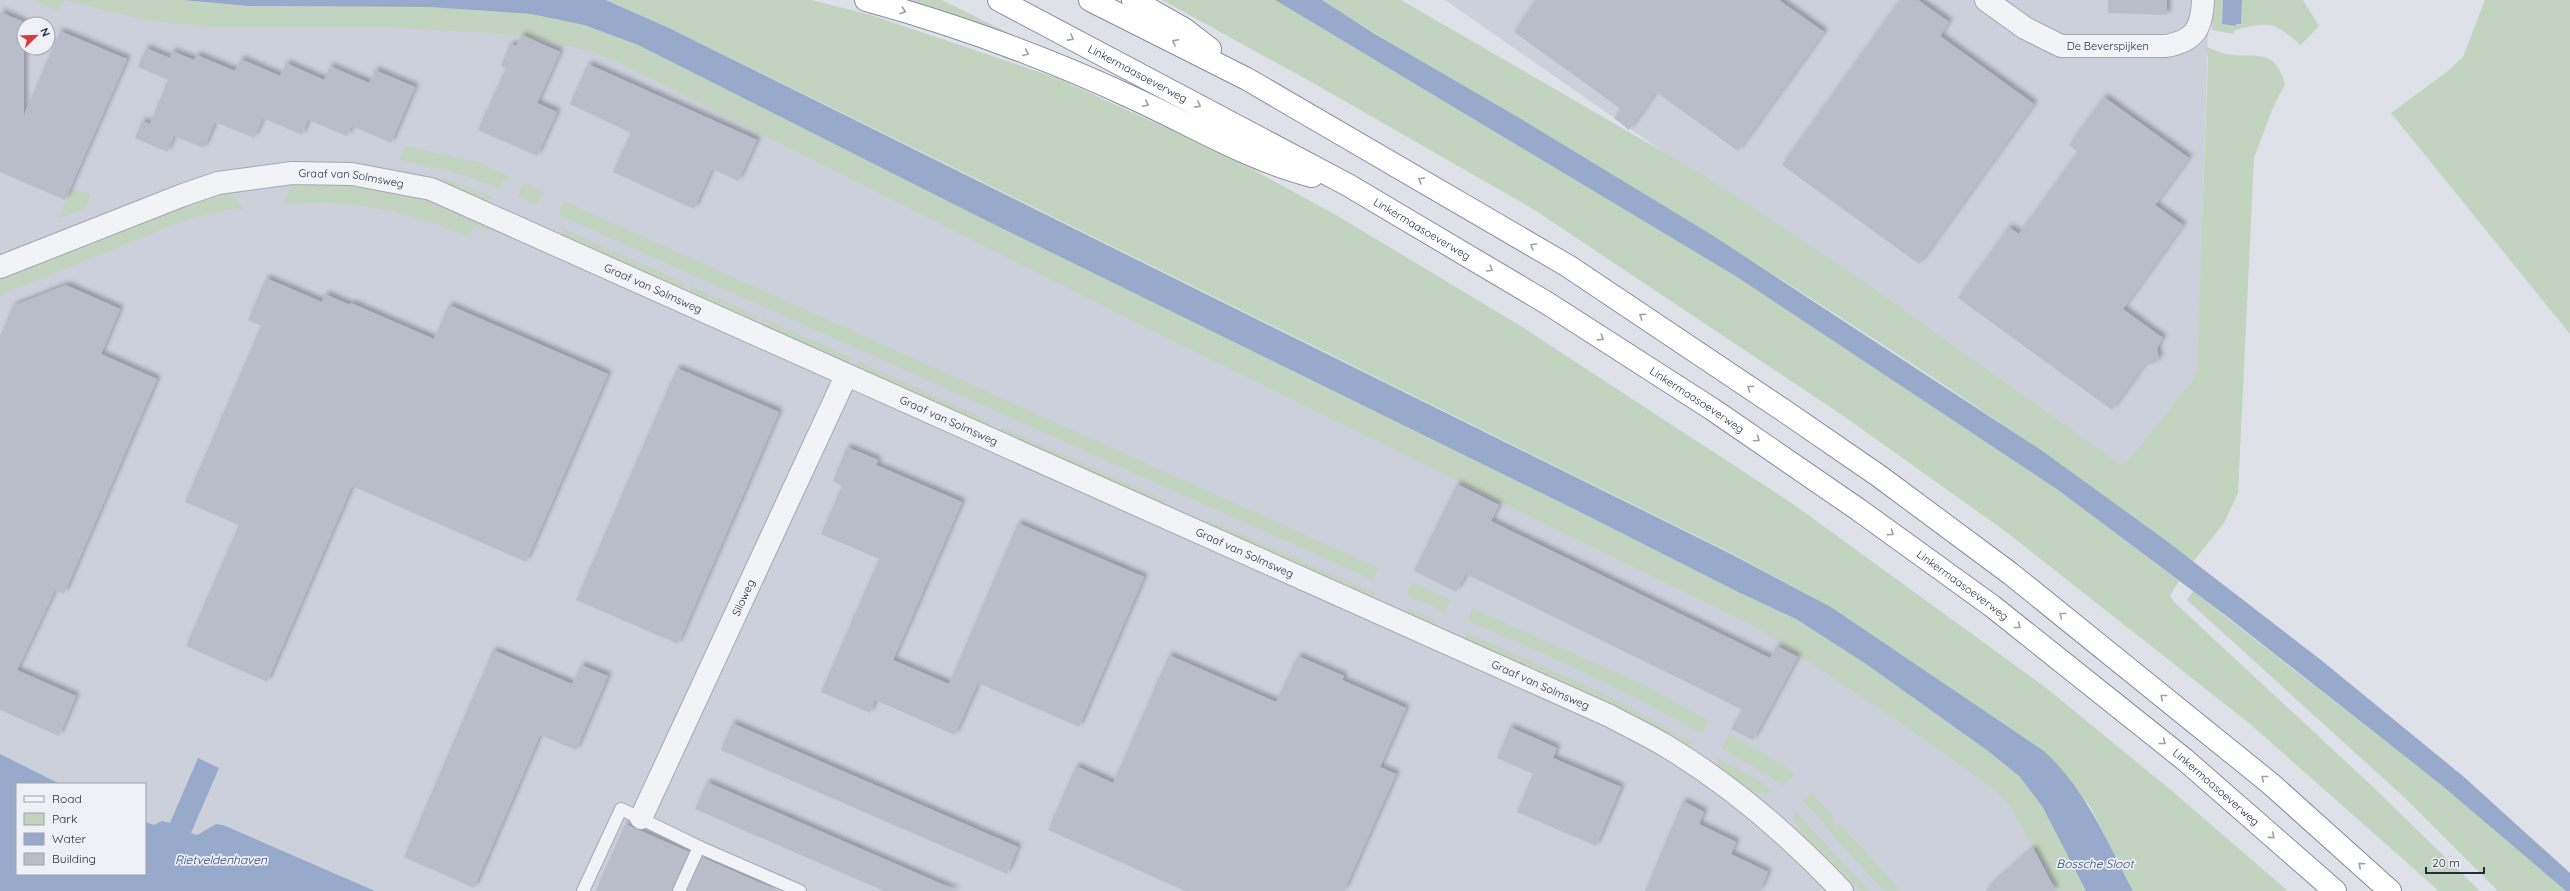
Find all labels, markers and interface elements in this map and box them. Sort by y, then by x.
one-way arrow [900,6,907,15]
north arrow [16,16,56,56]
text: N [37,26,53,39]
one-way arrow [1066,33,1074,41]
street label: De Beverspijken [2067,39,2149,53]
one-way arrow [1171,40,1179,47]
street label: Linkermaasoeverweg [1086,42,1190,106]
one-way arrow [1022,48,1030,56]
one-way arrow [1142,99,1149,107]
one-way arrow [1194,101,1201,108]
street label: Graaf van Solmsweg [299,166,405,191]
one-way arrow [1418,178,1425,185]
street label: Linkermaasoeverweg [1371,195,1473,263]
one-way arrow [1530,243,1537,250]
street label: Graaf van Solmsweg [602,260,704,316]
one-way arrow [1486,265,1493,272]
one-way arrow [1640,314,1647,321]
one-way arrow [1597,333,1604,340]
street label: Linkermaasoeverweg [1647,364,1747,436]
one-way arrow [1748,386,1755,393]
street label: Graaf van Solmsweg [898,392,1000,448]
one-way arrow [1752,434,1759,441]
street label: Graaf van Solmsweg [1193,525,1296,581]
one-way arrow [1886,528,1893,535]
street label: Linkermaasoeverweg [1914,547,2011,624]
street label: Siloweg [729,577,758,618]
one-way arrow [2059,613,2066,620]
one-way arrow [2013,622,2020,629]
street label: Graaf van Solmsweg [1489,657,1592,713]
one-way arrow [2161,694,2168,701]
one-way arrow [2159,737,2166,744]
street label: Linkermaasoeverweg [2170,746,2262,829]
one-way arrow [2262,776,2269,783]
legend [16,783,146,875]
text: Road [52,791,82,806]
text: Park [52,811,77,826]
text: Water [52,831,87,846]
one-way arrow [2268,831,2275,838]
scale bar [2426,849,2484,875]
text: Building [52,851,96,866]
water label: Rietveldenhaven [175,852,268,867]
text: 20 m [2432,855,2460,870]
water label: Bossche Sloot [2056,856,2136,871]
one-way arrow [2358,862,2366,870]

